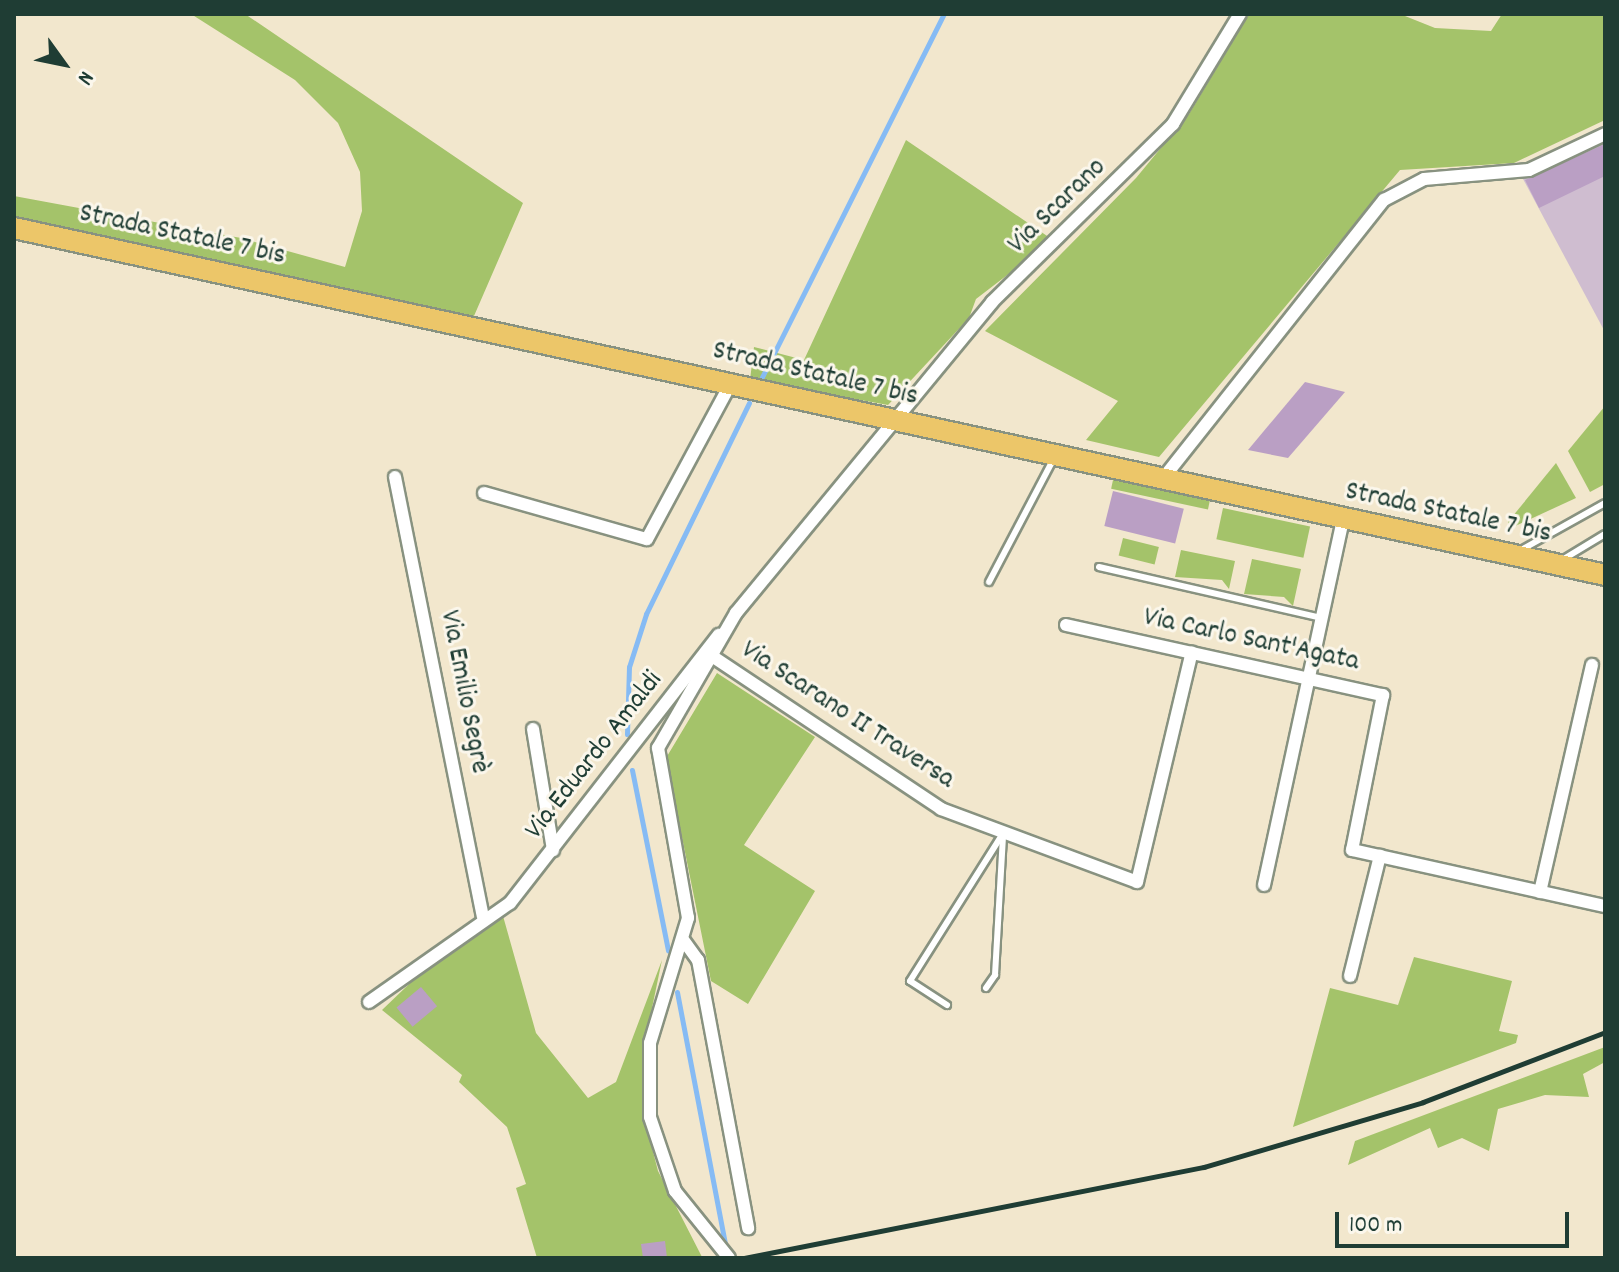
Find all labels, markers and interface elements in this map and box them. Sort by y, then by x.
north arrow [24,24,104,104]
text: N [69,64,101,90]
street label: Via Scarano [1002,152,1114,262]
street label: Strada Statale 7 bis [76,198,288,274]
street label: Strada Statale 7 bis [709,335,921,415]
street label: Strada Statale 7 bis [1342,476,1554,552]
street label: Via Carlo Sant'Agata [1140,602,1362,680]
street label: Via Emilio Segrè [431,608,495,776]
street label: Via Scarano II Traversa [734,634,960,798]
street label: Via Eduardo Amaldi [519,665,671,847]
scale bar [1339,1196,1573,1246]
text: 100 m [1349,1209,1402,1243]

